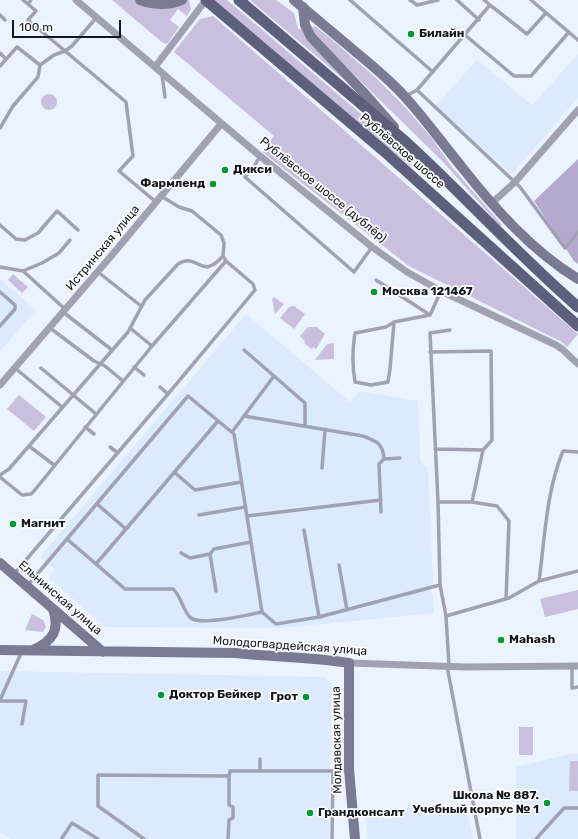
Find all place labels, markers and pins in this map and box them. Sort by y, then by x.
place label: Билайн [419,27,464,41]
marker: Билайн [406,29,416,39]
place label: Дикси [233,163,272,177]
marker: Дикси [220,165,230,175]
place label: Фармленд [140,177,205,191]
marker: Фармленд [208,179,218,189]
place label: Москва 121467 [382,285,473,299]
marker: Москва 121467 [369,287,379,297]
place label: Магнит [21,517,65,531]
marker: Магнит [8,519,18,529]
place label: Mahash [509,633,555,647]
marker: Mahash [496,635,506,645]
place label: Доктор Бейкер [169,688,261,702]
marker: Доктор Бейкер [156,690,166,700]
place label: Грот [270,690,298,704]
marker: Грот [301,692,311,702]
place label: Школа № 887. Учебный корпус № 1 [413,789,539,817]
marker: Школа № 887. Учебный корпус № 1 [542,798,552,808]
place label: Грандконсалт [318,806,405,820]
marker: Грандконсалт [305,808,315,818]

